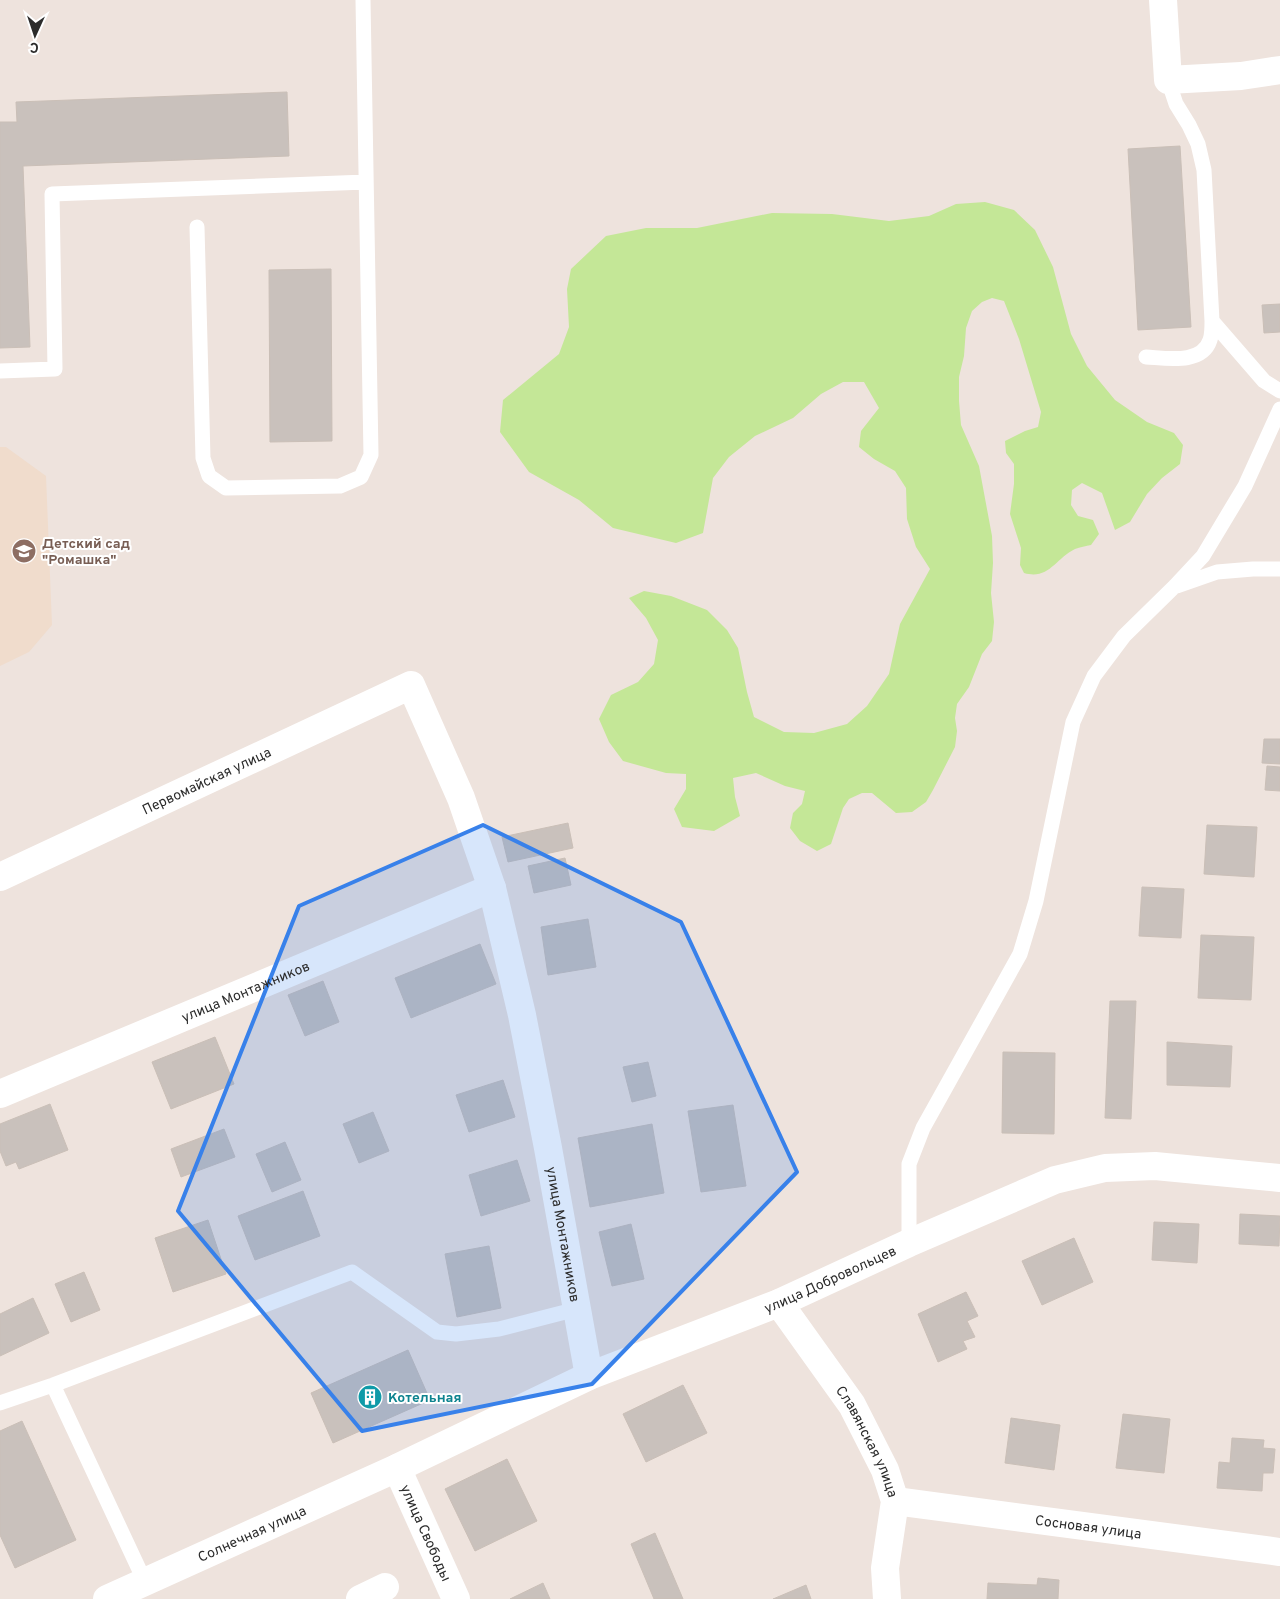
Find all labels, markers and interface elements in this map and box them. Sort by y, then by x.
north arrow [10,10,60,60]
text: С [29,38,39,55]
place label: Детский сад "Ромашка" [42,536,130,569]
school or university icon: Детский сад "Ромашка" [11,538,37,564]
street label: Первомайская улица [140,744,274,819]
street label: улица Монтажников [179,958,313,1027]
street label: улица Монтажников [542,1165,583,1304]
street label: улица Добровольцев [762,1243,899,1318]
street label: Славянская улица [831,1383,900,1500]
building icon: Котельная [357,1384,383,1410]
place label: Котельная [388,1390,462,1407]
street label: улица Свободы [396,1482,454,1584]
street label: Солнечная улица [196,1503,309,1567]
street label: Сосновая улица [1034,1513,1142,1544]

